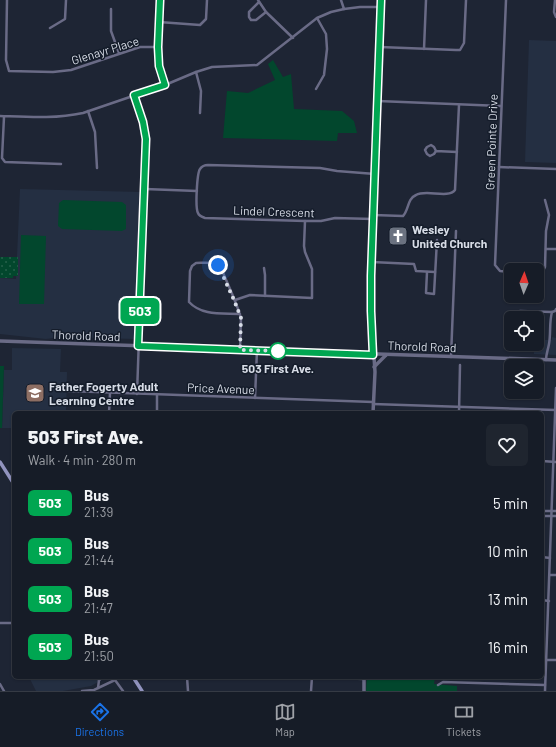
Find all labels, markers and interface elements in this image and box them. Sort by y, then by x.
street label: Glenayr Place [70,33,140,67]
street label: Green Pointe Drive [482,94,500,190]
street label: Lindel Crescent [233,203,315,219]
place label: Wesley United Church [412,222,487,250]
church icon: Wesley United Church [387,225,409,247]
your location [208,255,228,275]
north arrow [504,263,544,303]
map controls [504,263,544,399]
line badge: 503 [117,298,163,324]
text: 503 [128,302,152,319]
button: locate [504,311,544,351]
street label: Thorold Road [51,327,121,343]
street label: Thorold Road [387,338,457,354]
marker: 503 First Ave. [269,342,287,360]
button: layers [504,359,544,399]
place label: 503 First Ave. [242,361,314,375]
place label: Father Fogerty Adult Learning Centre [49,379,159,407]
street label: Price Avenue [187,380,255,396]
school or university icon: Father Fogerty Adult Learning Centre [24,382,46,404]
button: heart [486,424,528,466]
text: 503 First Ave. [28,425,144,448]
text: Walk · 4 min · 280 m [28,452,136,468]
text: Bus [84,486,109,504]
text: 503 [38,494,62,511]
text: 5 min [493,494,528,512]
text: 21:39 [84,504,113,520]
text: Bus [84,534,109,552]
text: 503 [38,542,62,559]
text: 10 min [487,542,528,560]
text: 21:44 [84,552,114,568]
text: Bus [84,582,109,600]
text: 503 [38,590,62,607]
text: 13 min [488,590,528,608]
text: 21:47 [84,600,113,616]
text: Bus [84,630,109,648]
text: 503 [38,638,62,655]
text: 16 min [488,638,528,656]
text: 21:50 [84,648,114,664]
tab: Directions [75,701,124,738]
tab: Map [274,701,296,738]
tab: Tickets [446,701,481,738]

